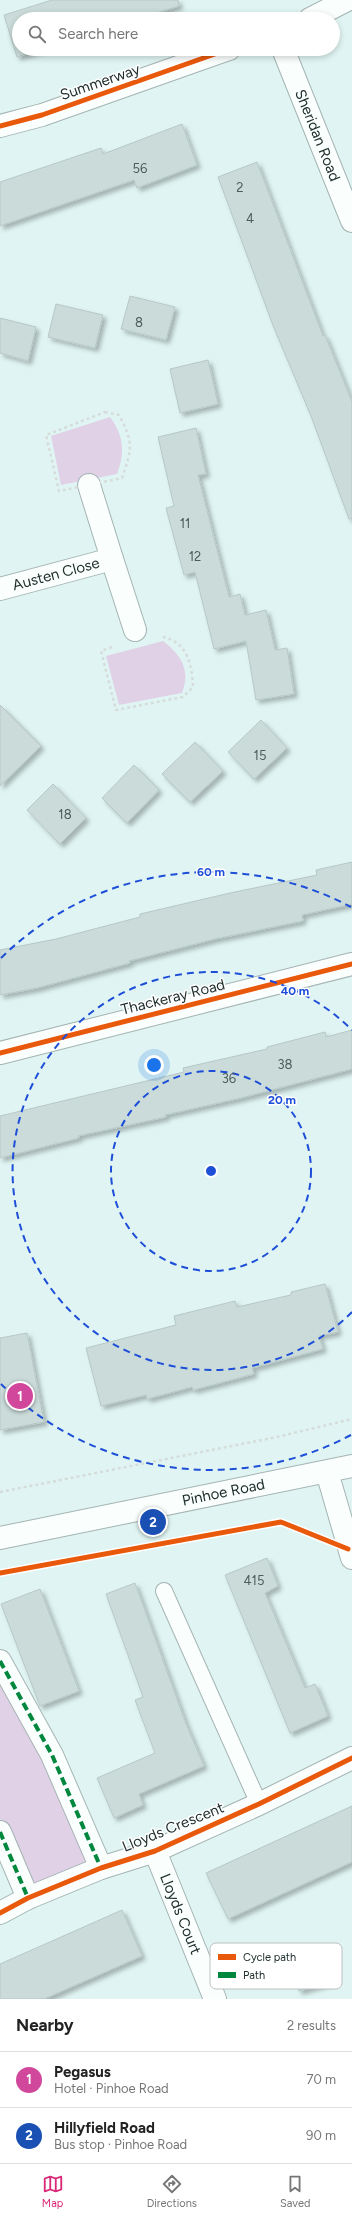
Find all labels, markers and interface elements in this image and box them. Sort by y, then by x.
search box [12,12,340,56]
icon: search [26,23,48,45]
text: Search here [58,25,138,43]
street label: Summerway [58,60,142,104]
street label: Sheridan Road [291,87,344,184]
house number: 56 [133,161,147,176]
house number: 2 [236,180,244,195]
house number: 4 [246,211,254,226]
house number: 8 [135,315,143,330]
house number: 11 [180,516,190,531]
house number: 12 [189,549,201,564]
street label: Austen Close [10,554,102,594]
house number: 15 [254,748,266,763]
house number: 18 [58,807,72,822]
text: 60 m [197,865,225,879]
street label: Thackeray Road [119,975,227,1019]
text: 40 m [281,984,309,998]
your location [144,1055,164,1075]
house number: 38 [277,1057,293,1072]
house number: 36 [222,1071,236,1086]
text: 20 m [268,1093,296,1107]
centre of rings [204,1164,218,1178]
pin: 1 [7,1381,33,1411]
street label: Pinhoe Road [180,1475,266,1510]
pin: 2 [140,1507,166,1537]
house number: 415 [244,1573,264,1588]
street label: Lloyds Crescent [119,1798,227,1856]
street label: Lloyds Court [156,1871,205,1957]
legend [210,1943,342,1989]
text: Cycle path [243,1951,296,1964]
text: Path [243,1969,265,1982]
text: Nearby [16,2015,74,2035]
text: 2 results [287,2018,336,2033]
text: Pegasus [54,2063,111,2081]
text: 1 [26,2072,32,2087]
text: 70 m [306,2072,336,2087]
text: Hotel · Pinhoe Road [54,2081,169,2096]
text: Hillyfield Road [54,2119,155,2137]
text: 2 [25,2128,33,2143]
text: 90 m [306,2128,336,2143]
text: Bus stop · Pinhoe Road [54,2137,187,2152]
tab: Map [42,2173,64,2210]
tab: Directions [147,2173,197,2210]
tab: Saved [280,2173,310,2210]

